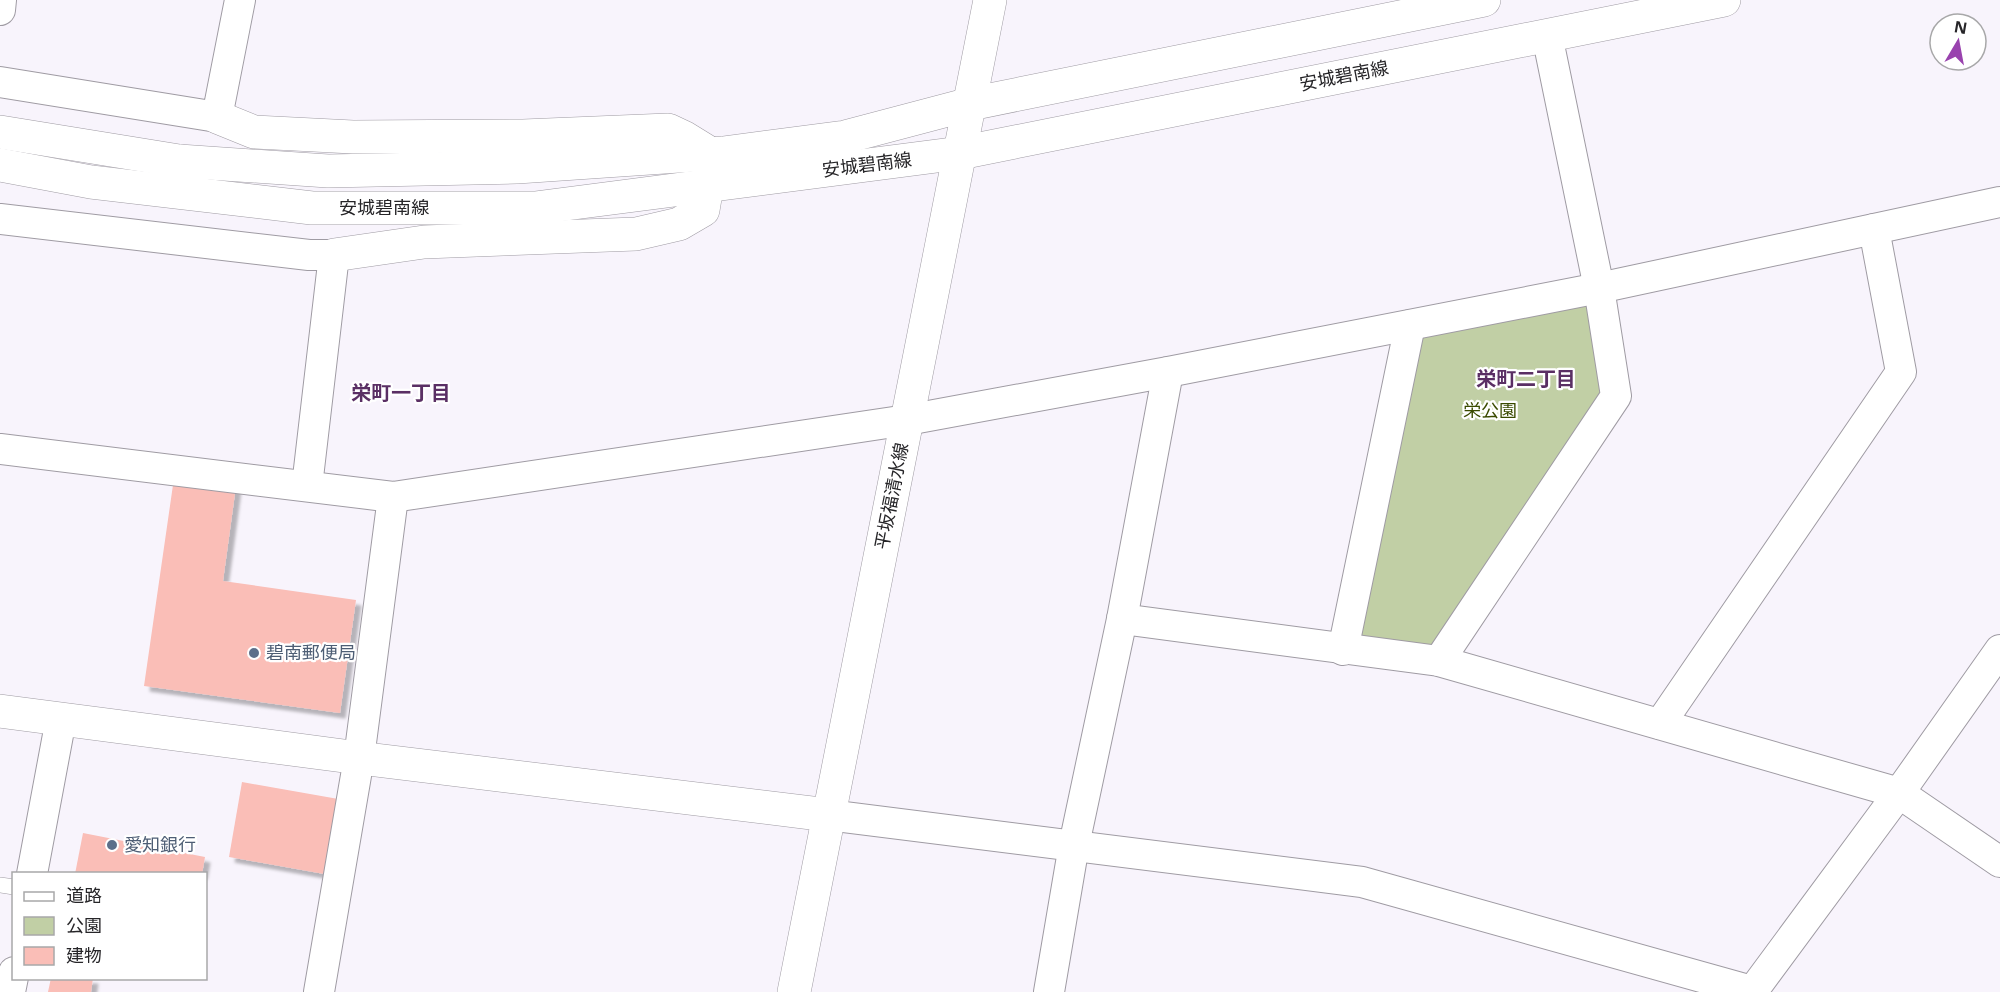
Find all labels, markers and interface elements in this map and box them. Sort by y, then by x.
north arrow [1928,12,1988,72]
text: N [1952,15,1969,39]
street label: 安城碧南線 [1297,55,1390,95]
street label: 安城碧南線 [821,147,913,181]
street label: 安城碧南線 [339,195,429,219]
district label: 栄町二丁目 [1476,365,1576,392]
district label: 栄町一丁目 [351,379,451,406]
park label: 栄公園 [1463,398,1517,422]
street label: 平坂福清水線 [869,441,913,551]
place label: 碧南郵便局 [266,640,356,664]
marker: 碧南郵便局 [247,646,261,660]
place label: 愛知銀行 [124,832,196,856]
marker: 愛知銀行 [105,838,119,852]
legend [12,872,207,980]
text: 道路 [66,883,102,907]
text: 公園 [66,913,102,937]
text: 建物 [66,943,102,967]

